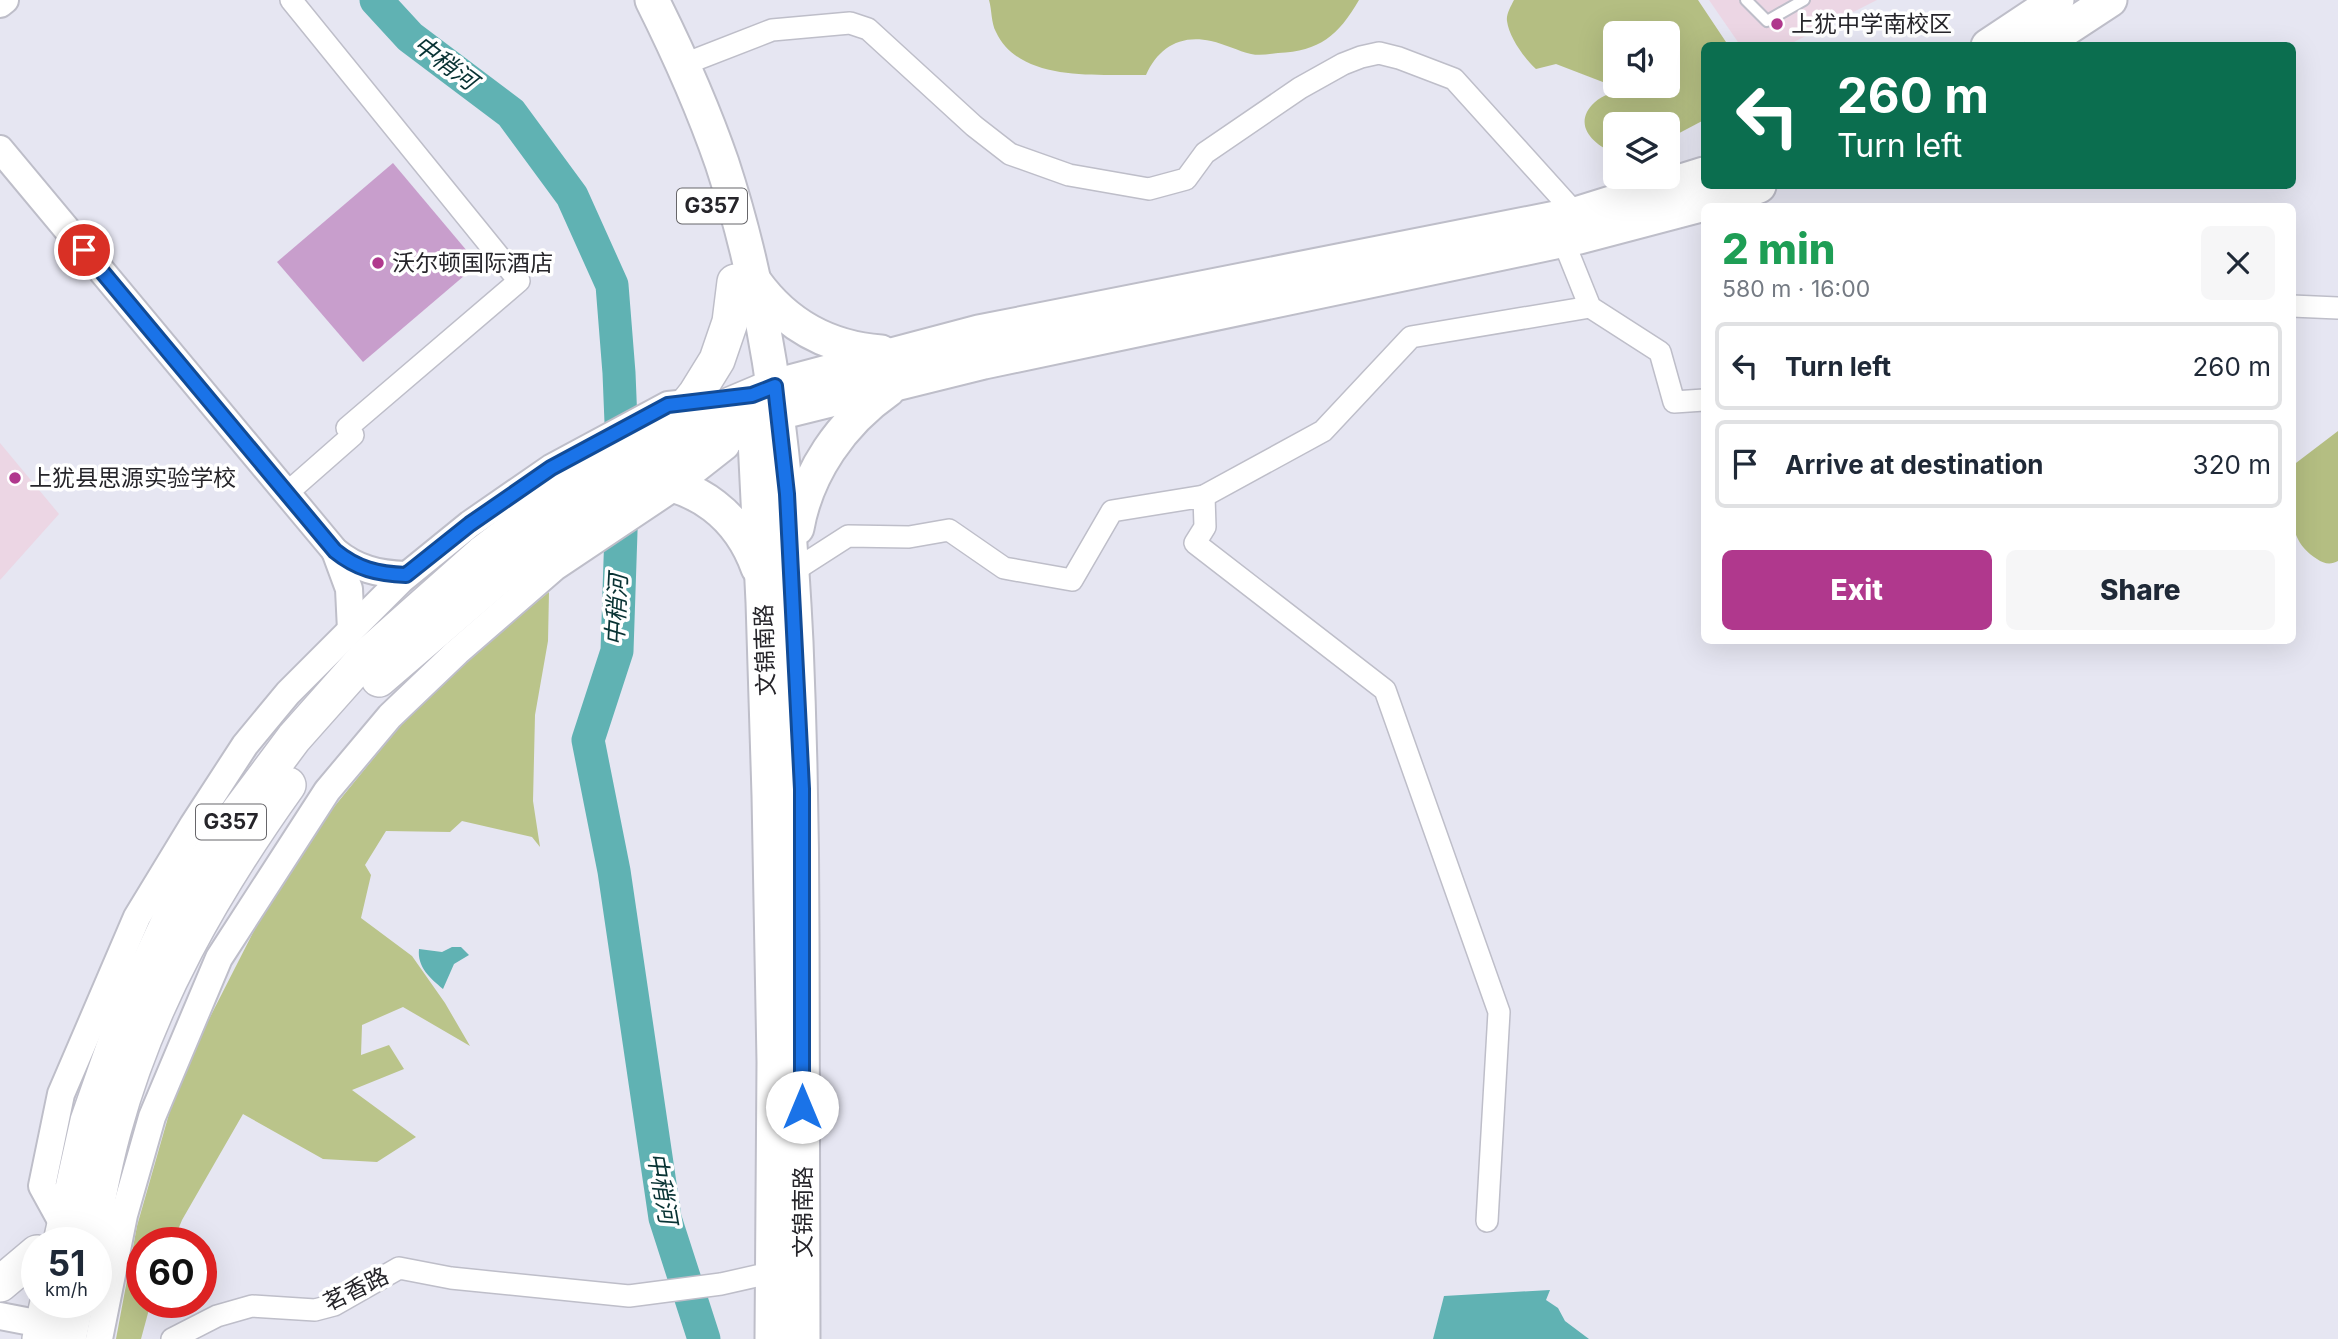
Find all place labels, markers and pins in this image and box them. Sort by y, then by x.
place label: 上犹中学南校区 [1791,10,1952,38]
marker: 上犹中学南校区 [1769,16,1785,32]
pin [54,220,114,280]
place label: 沃尔顿国际酒店 [392,249,553,277]
marker: 沃尔顿国际酒店 [370,255,386,271]
place label: 上犹县思源实验学校 [29,464,236,492]
marker: 上犹县思源实验学校 [7,470,23,486]

